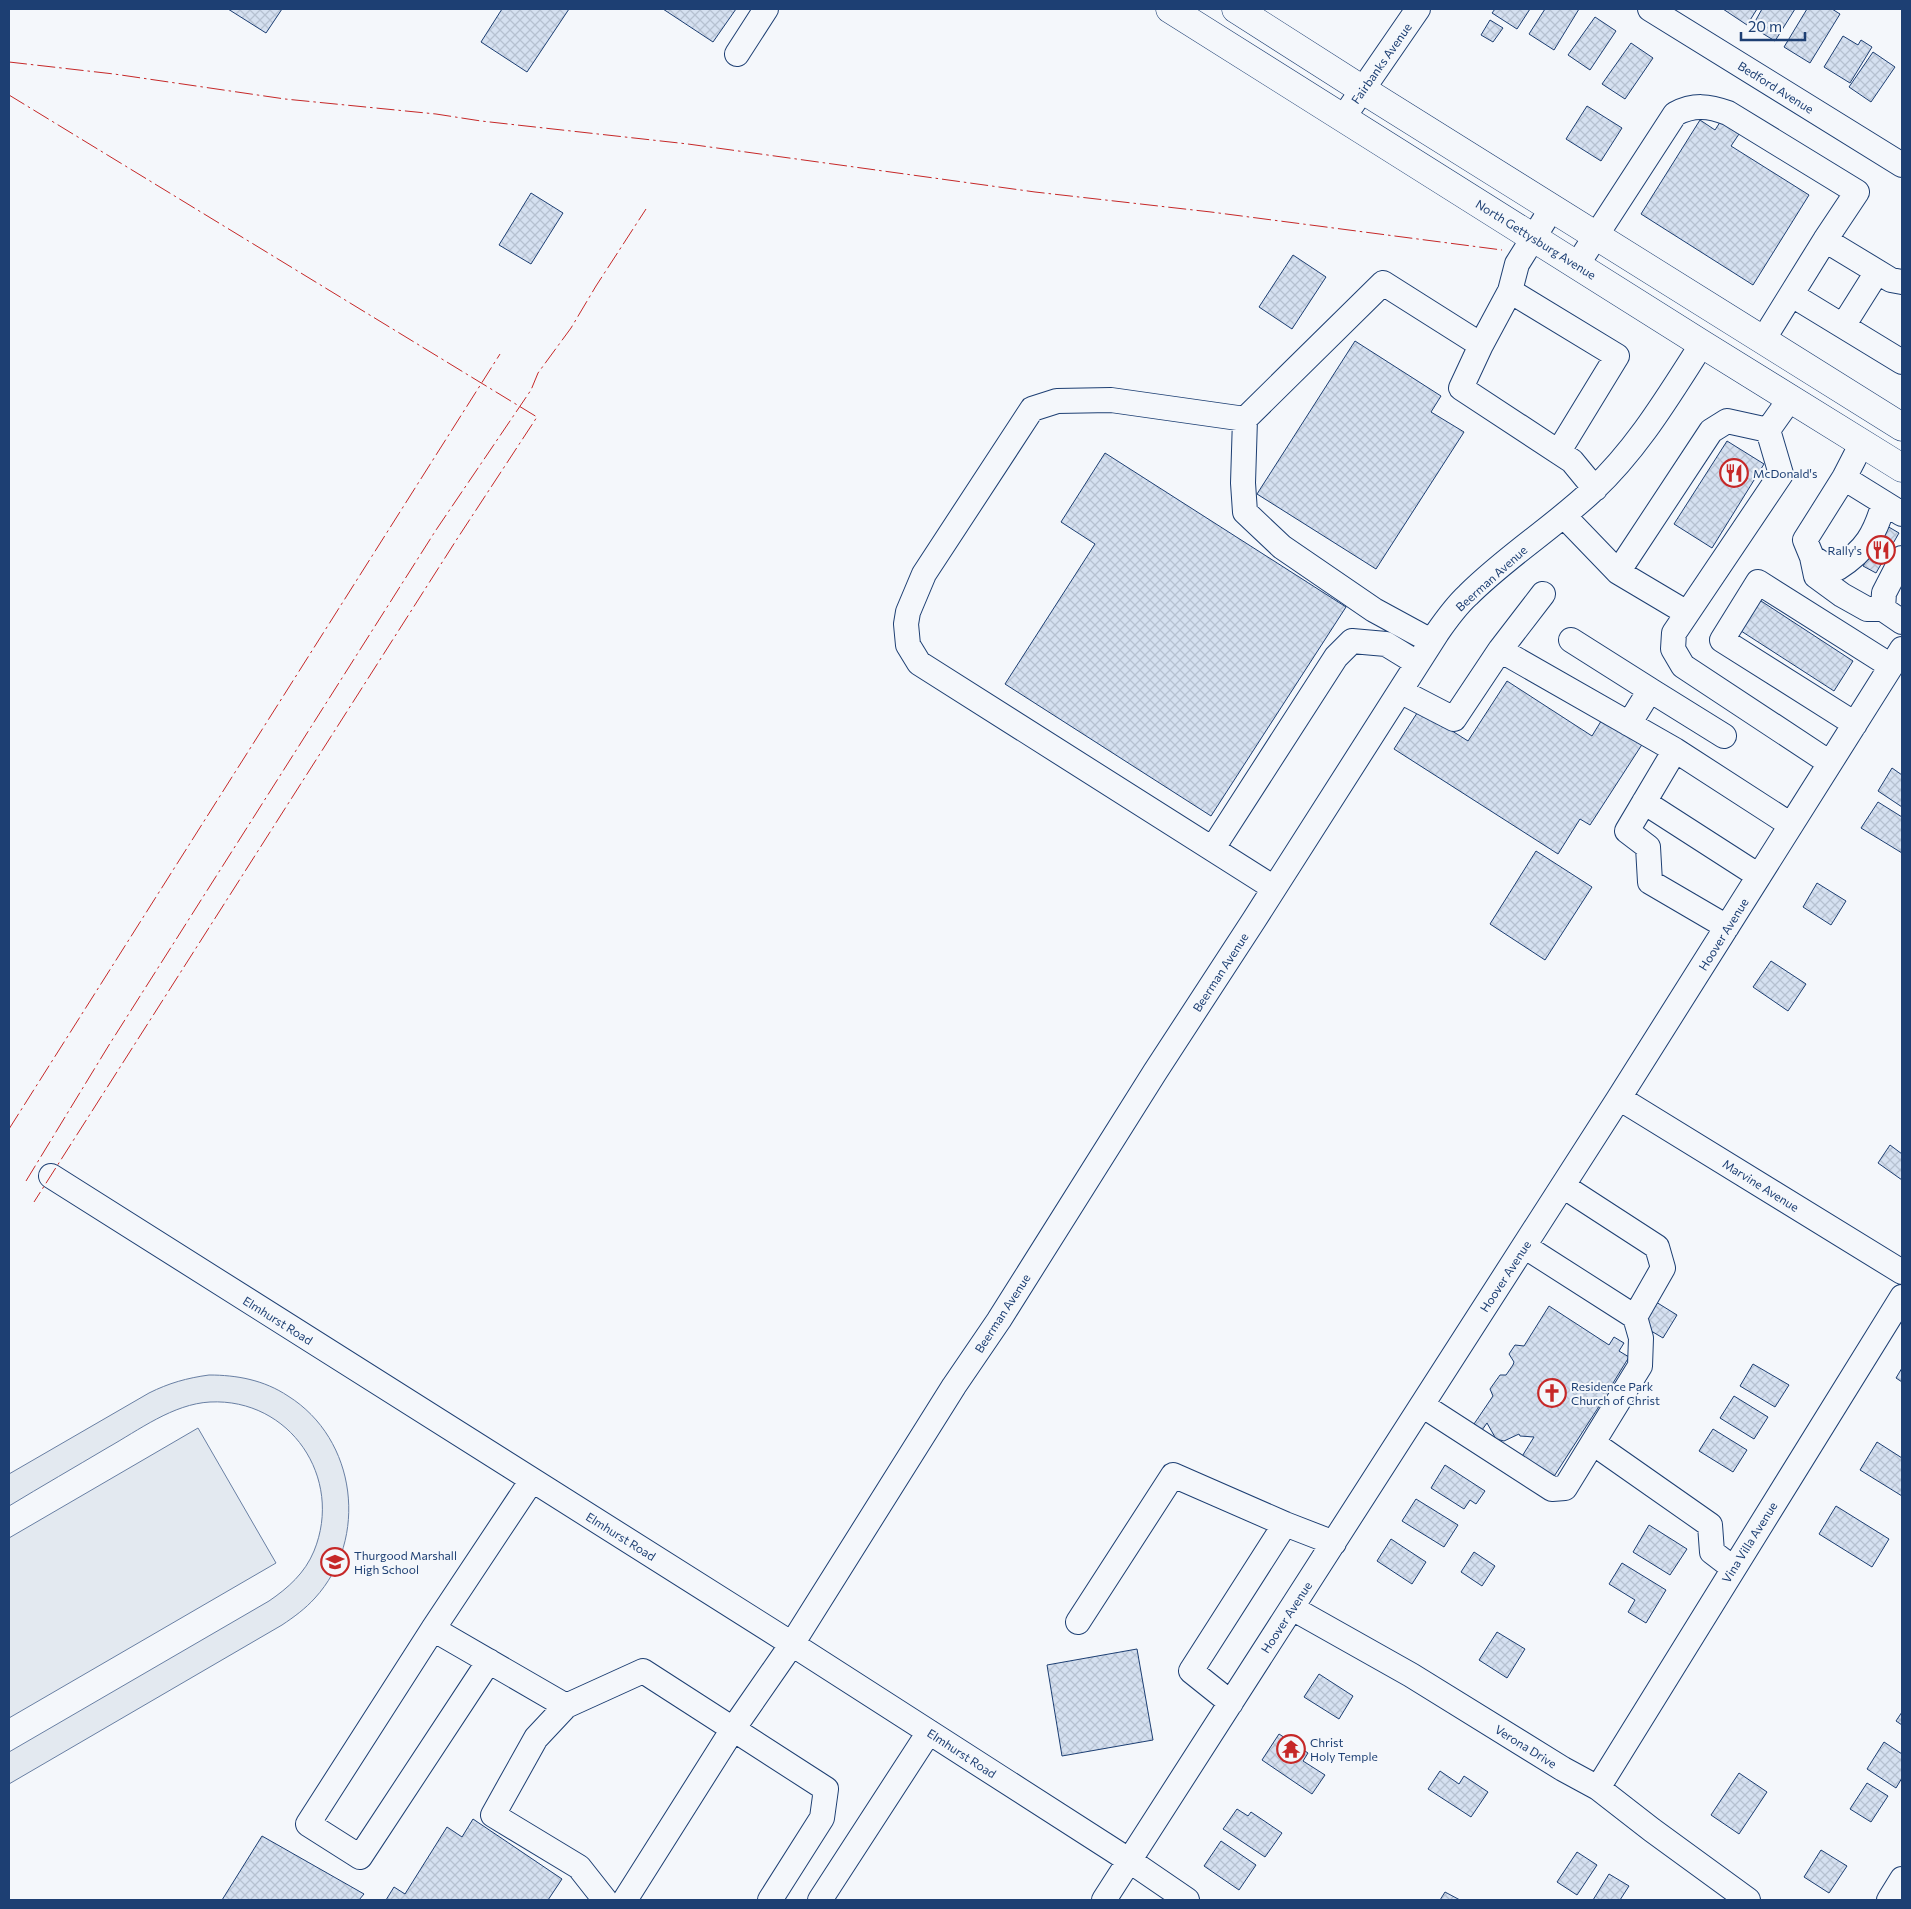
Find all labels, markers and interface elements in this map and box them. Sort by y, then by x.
scale bar [1741,10,1805,42]
text: 20 m [1748,17,1782,35]
street label: Fairbanks Avenue [1348,20,1414,106]
street label: Bedford Avenue [1736,58,1816,116]
street label: North Gettysburg Avenue [1473,196,1599,282]
restaurant icon: McDonald's [1719,458,1749,488]
place label: McDonald's [1753,466,1817,480]
restaurant icon: Rally's [1866,535,1896,565]
street label: Beerman Avenue [1452,542,1530,614]
place label: Rally's [1828,543,1862,557]
street label: Hoover Avenue [1695,895,1751,973]
street label: Beerman Avenue [1189,930,1251,1014]
street label: Marvine Avenue [1720,1156,1802,1214]
street label: Hoover Avenue [1477,1238,1533,1314]
street label: Beerman Avenue [971,1271,1033,1355]
street label: Elmhurst Road [241,1293,315,1347]
church icon: Residence Park Church of Christ [1537,1378,1567,1408]
place label: Residence Park Church of Christ [1571,1379,1660,1407]
street label: Vina Villa Avenue [1718,1499,1780,1585]
street label: Elmhurst Road [584,1509,658,1563]
school or university icon: Thurgood Marshall High School [320,1547,350,1577]
place label: Thurgood Marshall High School [354,1548,457,1576]
street label: Hoover Avenue [1258,1579,1314,1655]
street label: Verona Drive [1493,1722,1559,1770]
street label: Elmhurst Road [925,1725,999,1781]
temple icon: Christ Holy Temple [1276,1734,1306,1764]
place label: Christ Holy Temple [1310,1735,1378,1763]

